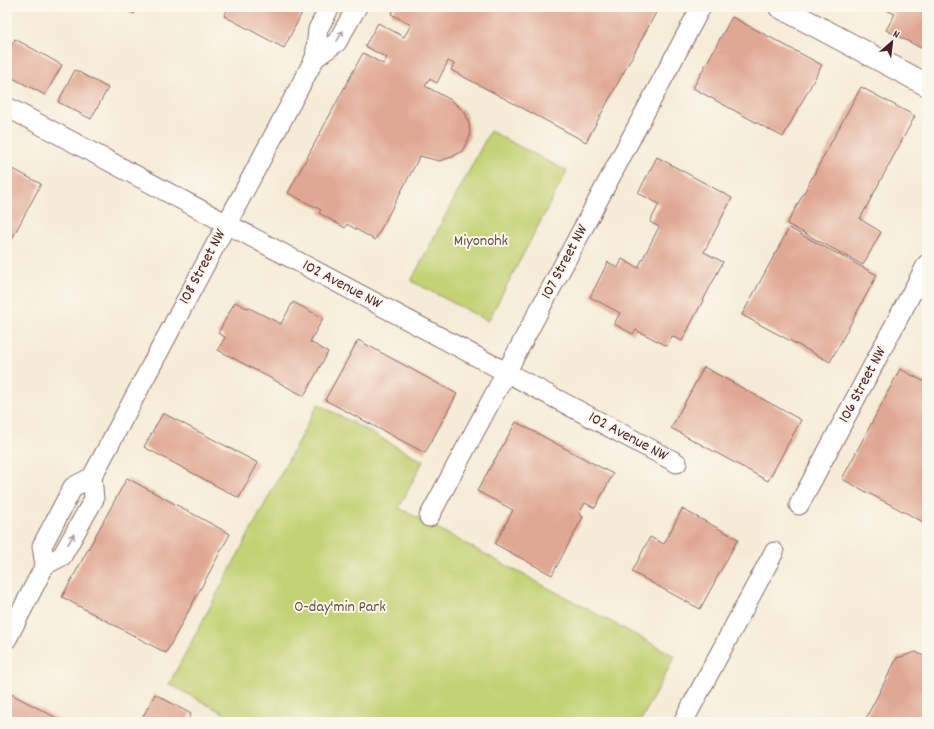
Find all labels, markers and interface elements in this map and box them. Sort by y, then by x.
north arrow [872,22,912,62]
text: N [890,27,902,44]
one-way arrow [337,30,345,42]
street label: 107 Street NW [536,220,595,303]
street label: 108 Street NW [174,225,233,309]
park label: Miyonohk [454,230,508,253]
street label: 102 Avenue NW [298,254,387,316]
street label: 106 Street NW [833,342,893,427]
street label: 102 Avenue NW [584,406,673,468]
one-way arrow [68,533,76,545]
park label: O-day'min Park [294,596,386,619]

